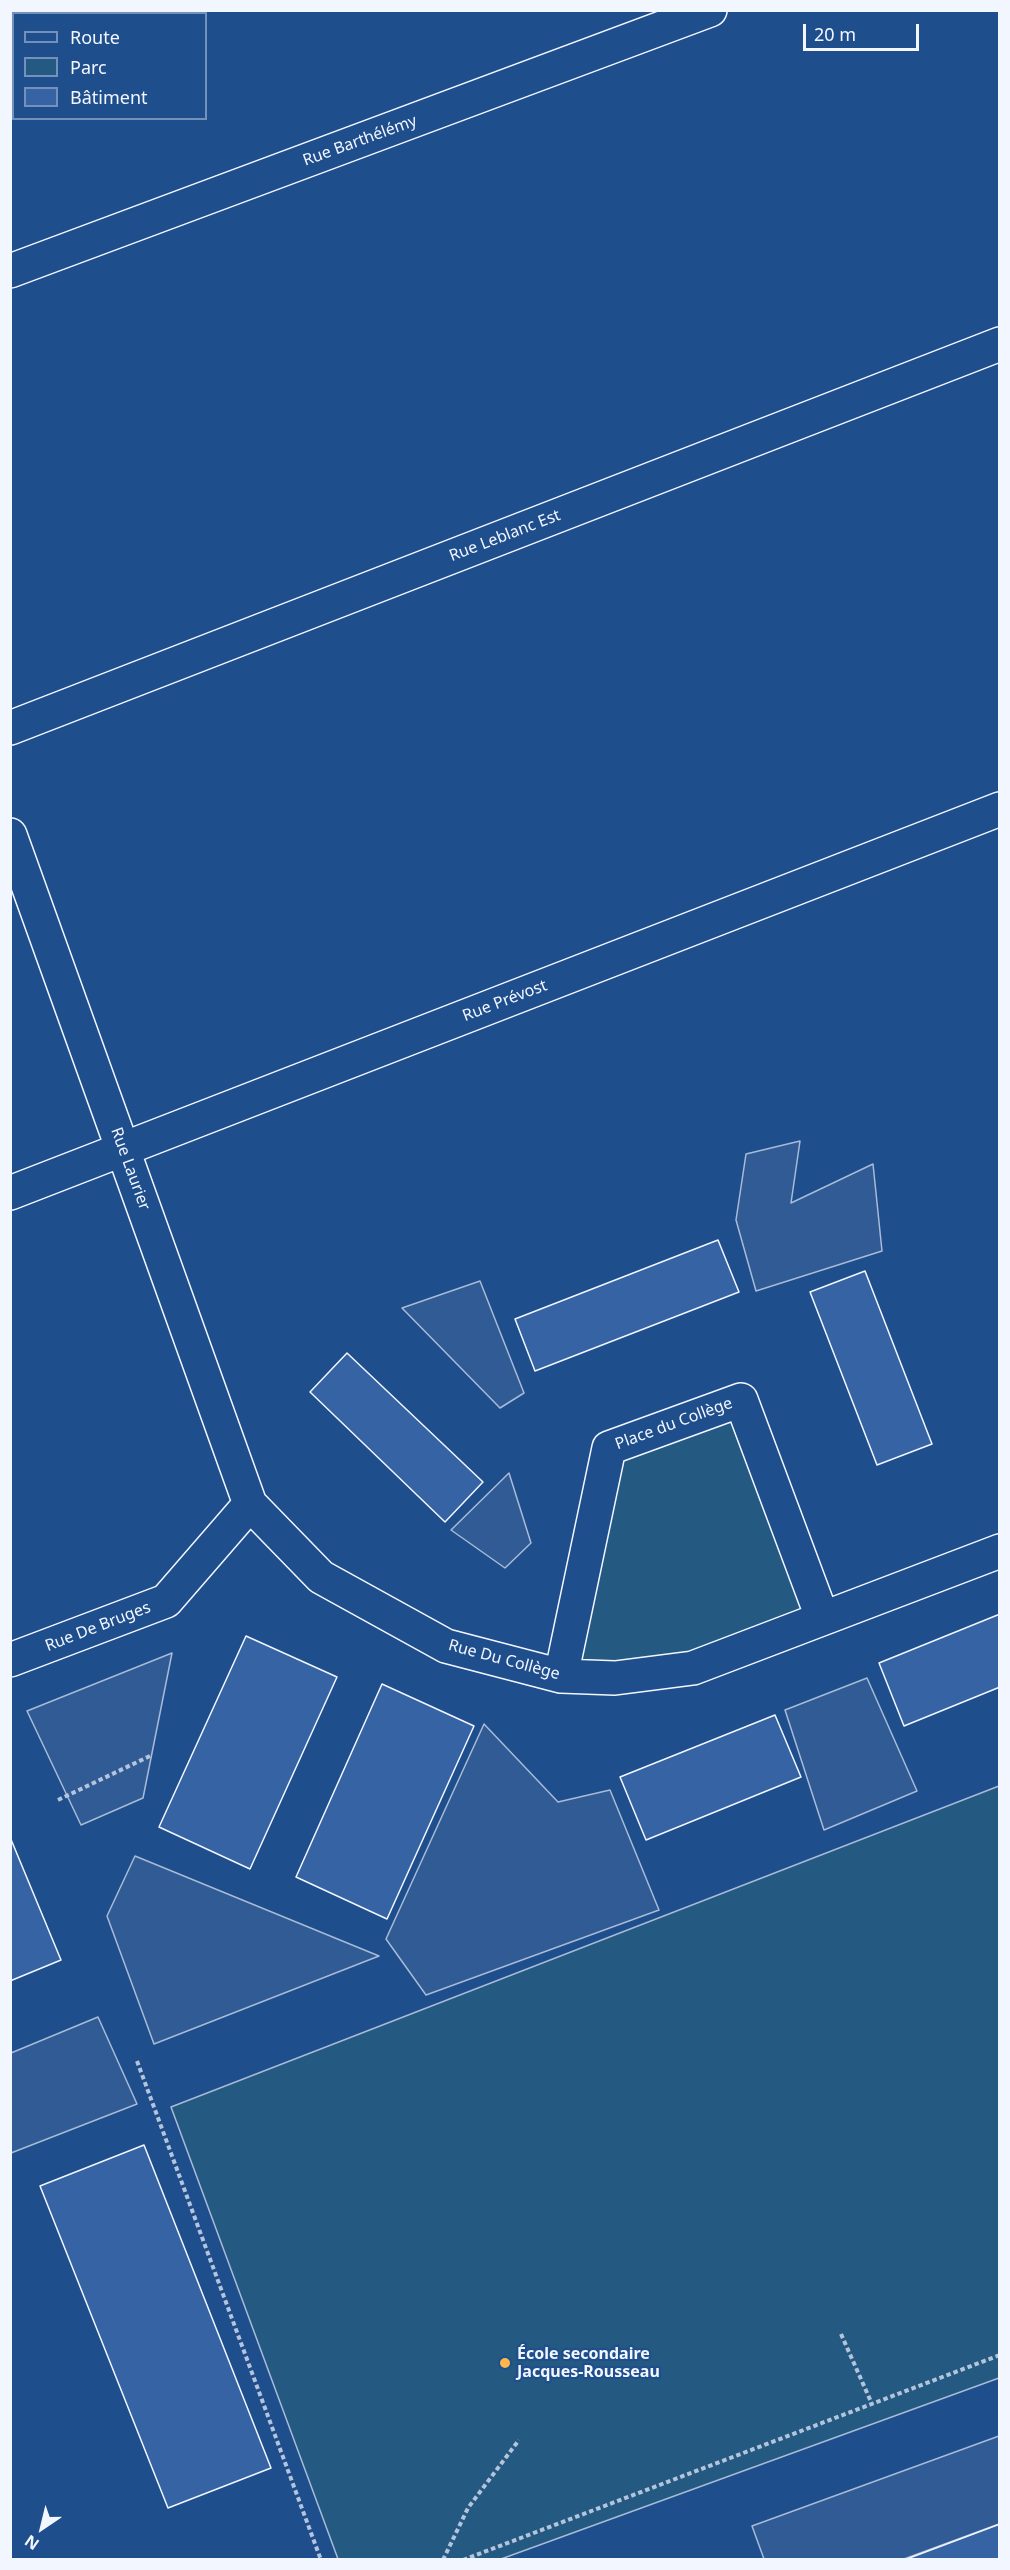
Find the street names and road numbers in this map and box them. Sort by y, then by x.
street label: Rue Barthélémy [300,111,420,171]
street label: Rue Leblanc Est [447,506,563,566]
street label: Rue Prévost [460,976,550,1026]
street label: Rue Laurier [106,1125,154,1213]
street label: Place du Collège [613,1394,735,1454]
street label: Rue De Bruges [43,1598,153,1656]
street label: Rue Du Collège [446,1636,562,1684]

